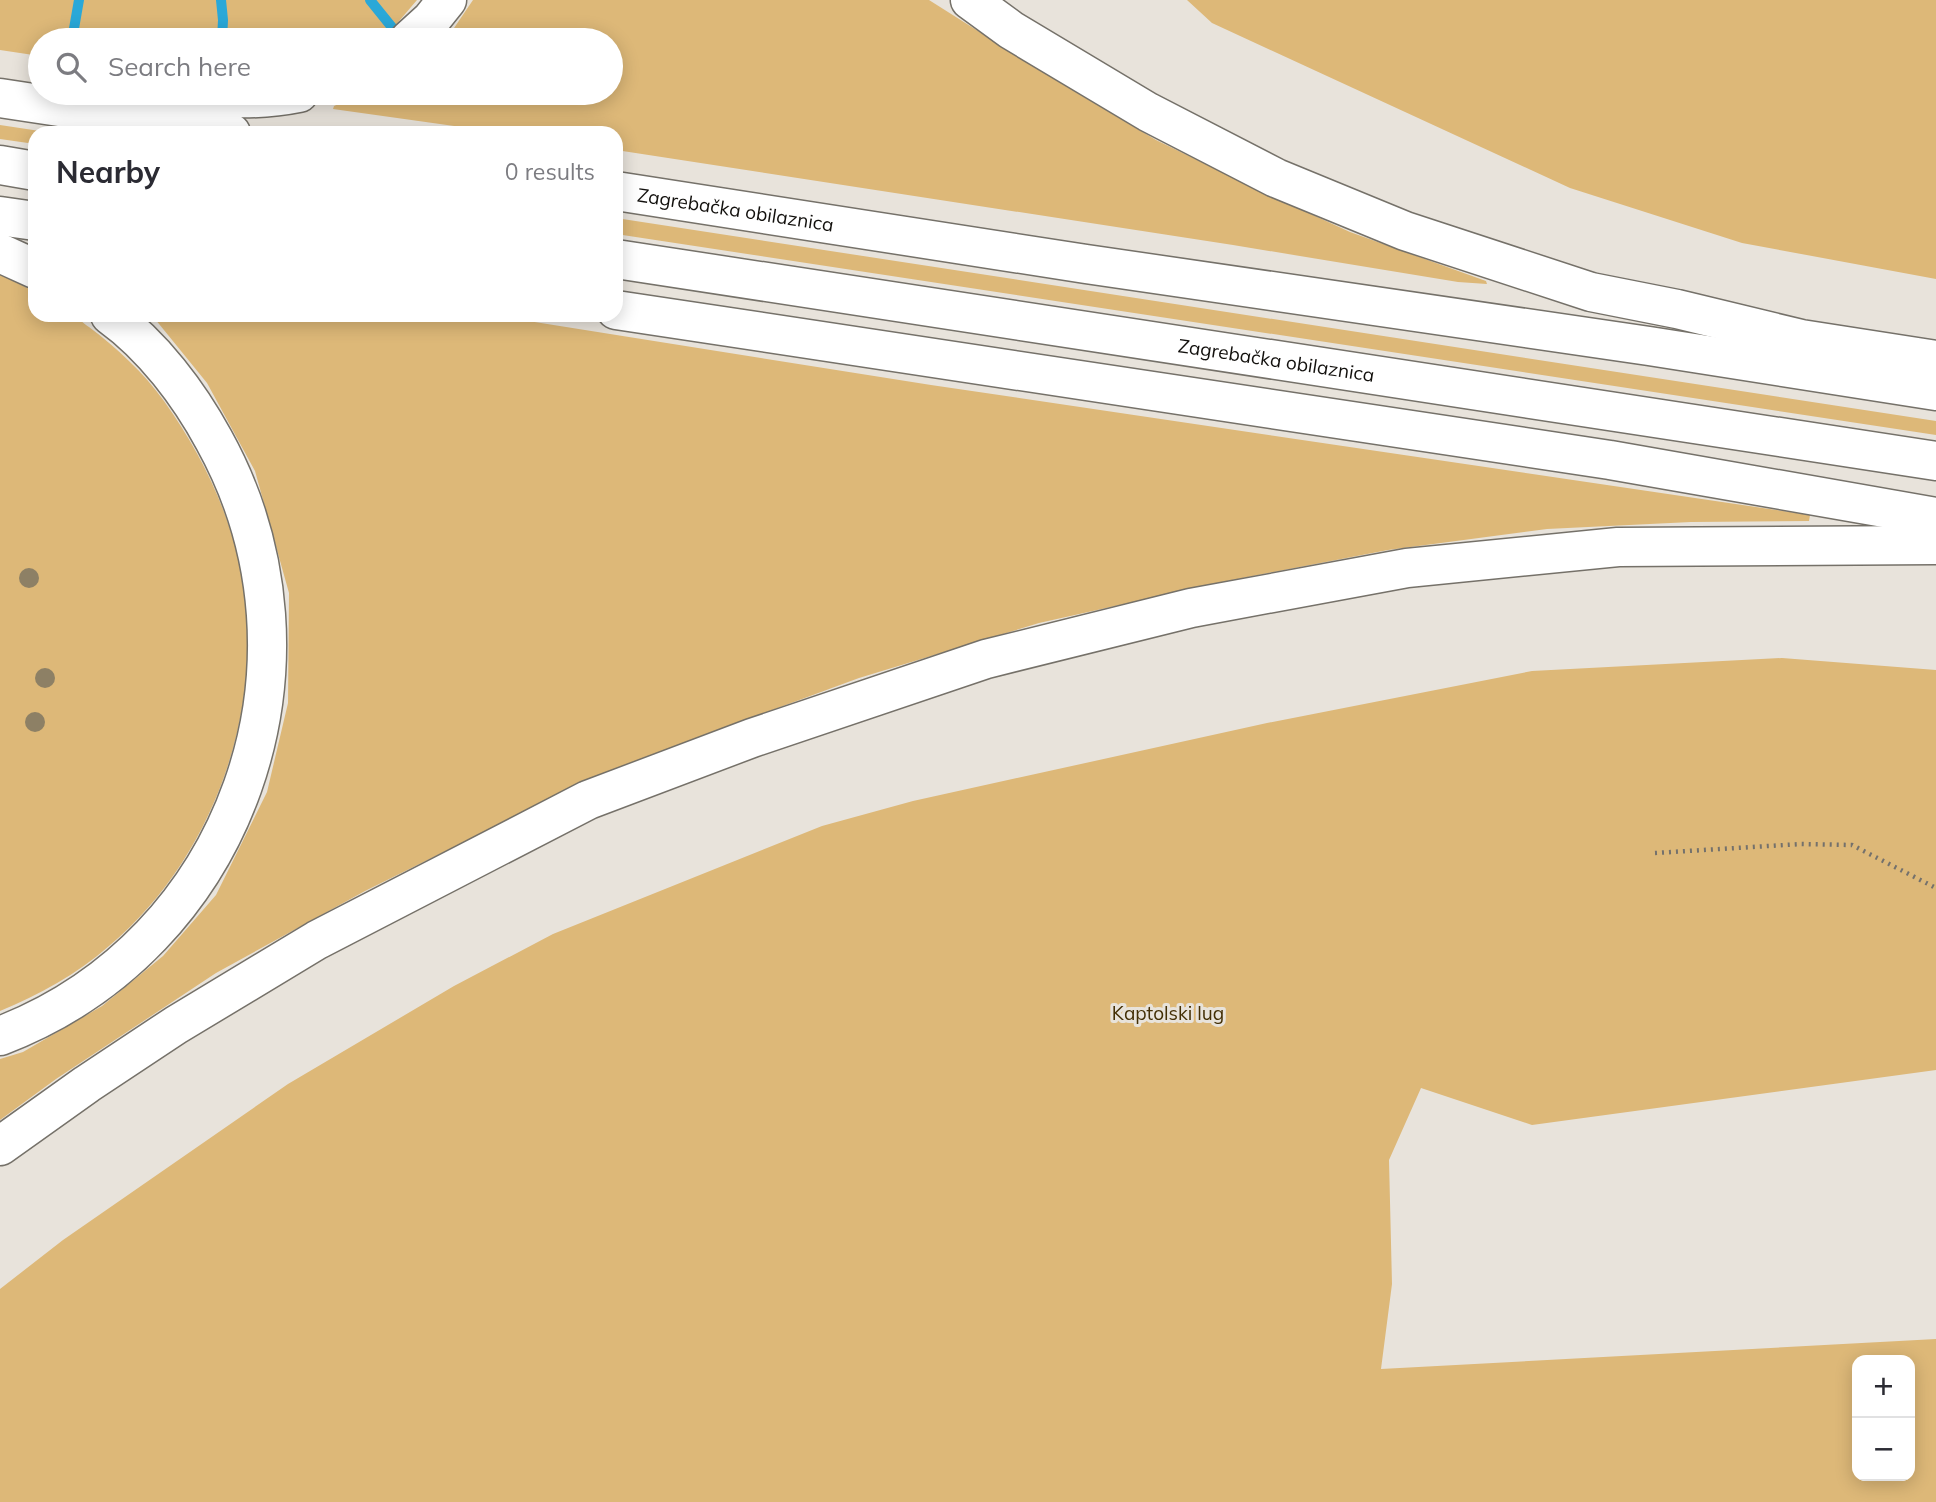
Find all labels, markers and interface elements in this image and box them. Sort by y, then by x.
search box [28,28,623,105]
icon: search [52,48,90,86]
text: Search here [108,50,251,83]
text: Nearby [56,153,160,191]
text: 0 results [505,157,595,186]
street label: Zagrebačka obilaznica [636,182,835,237]
street label: Zagrebačka obilaznica [1176,333,1376,387]
park label: Kaptolski lug [1112,1001,1224,1025]
map controls [1852,1355,1915,1481]
button: + [1852,1355,1915,1418]
button: − [1852,1418,1915,1481]

